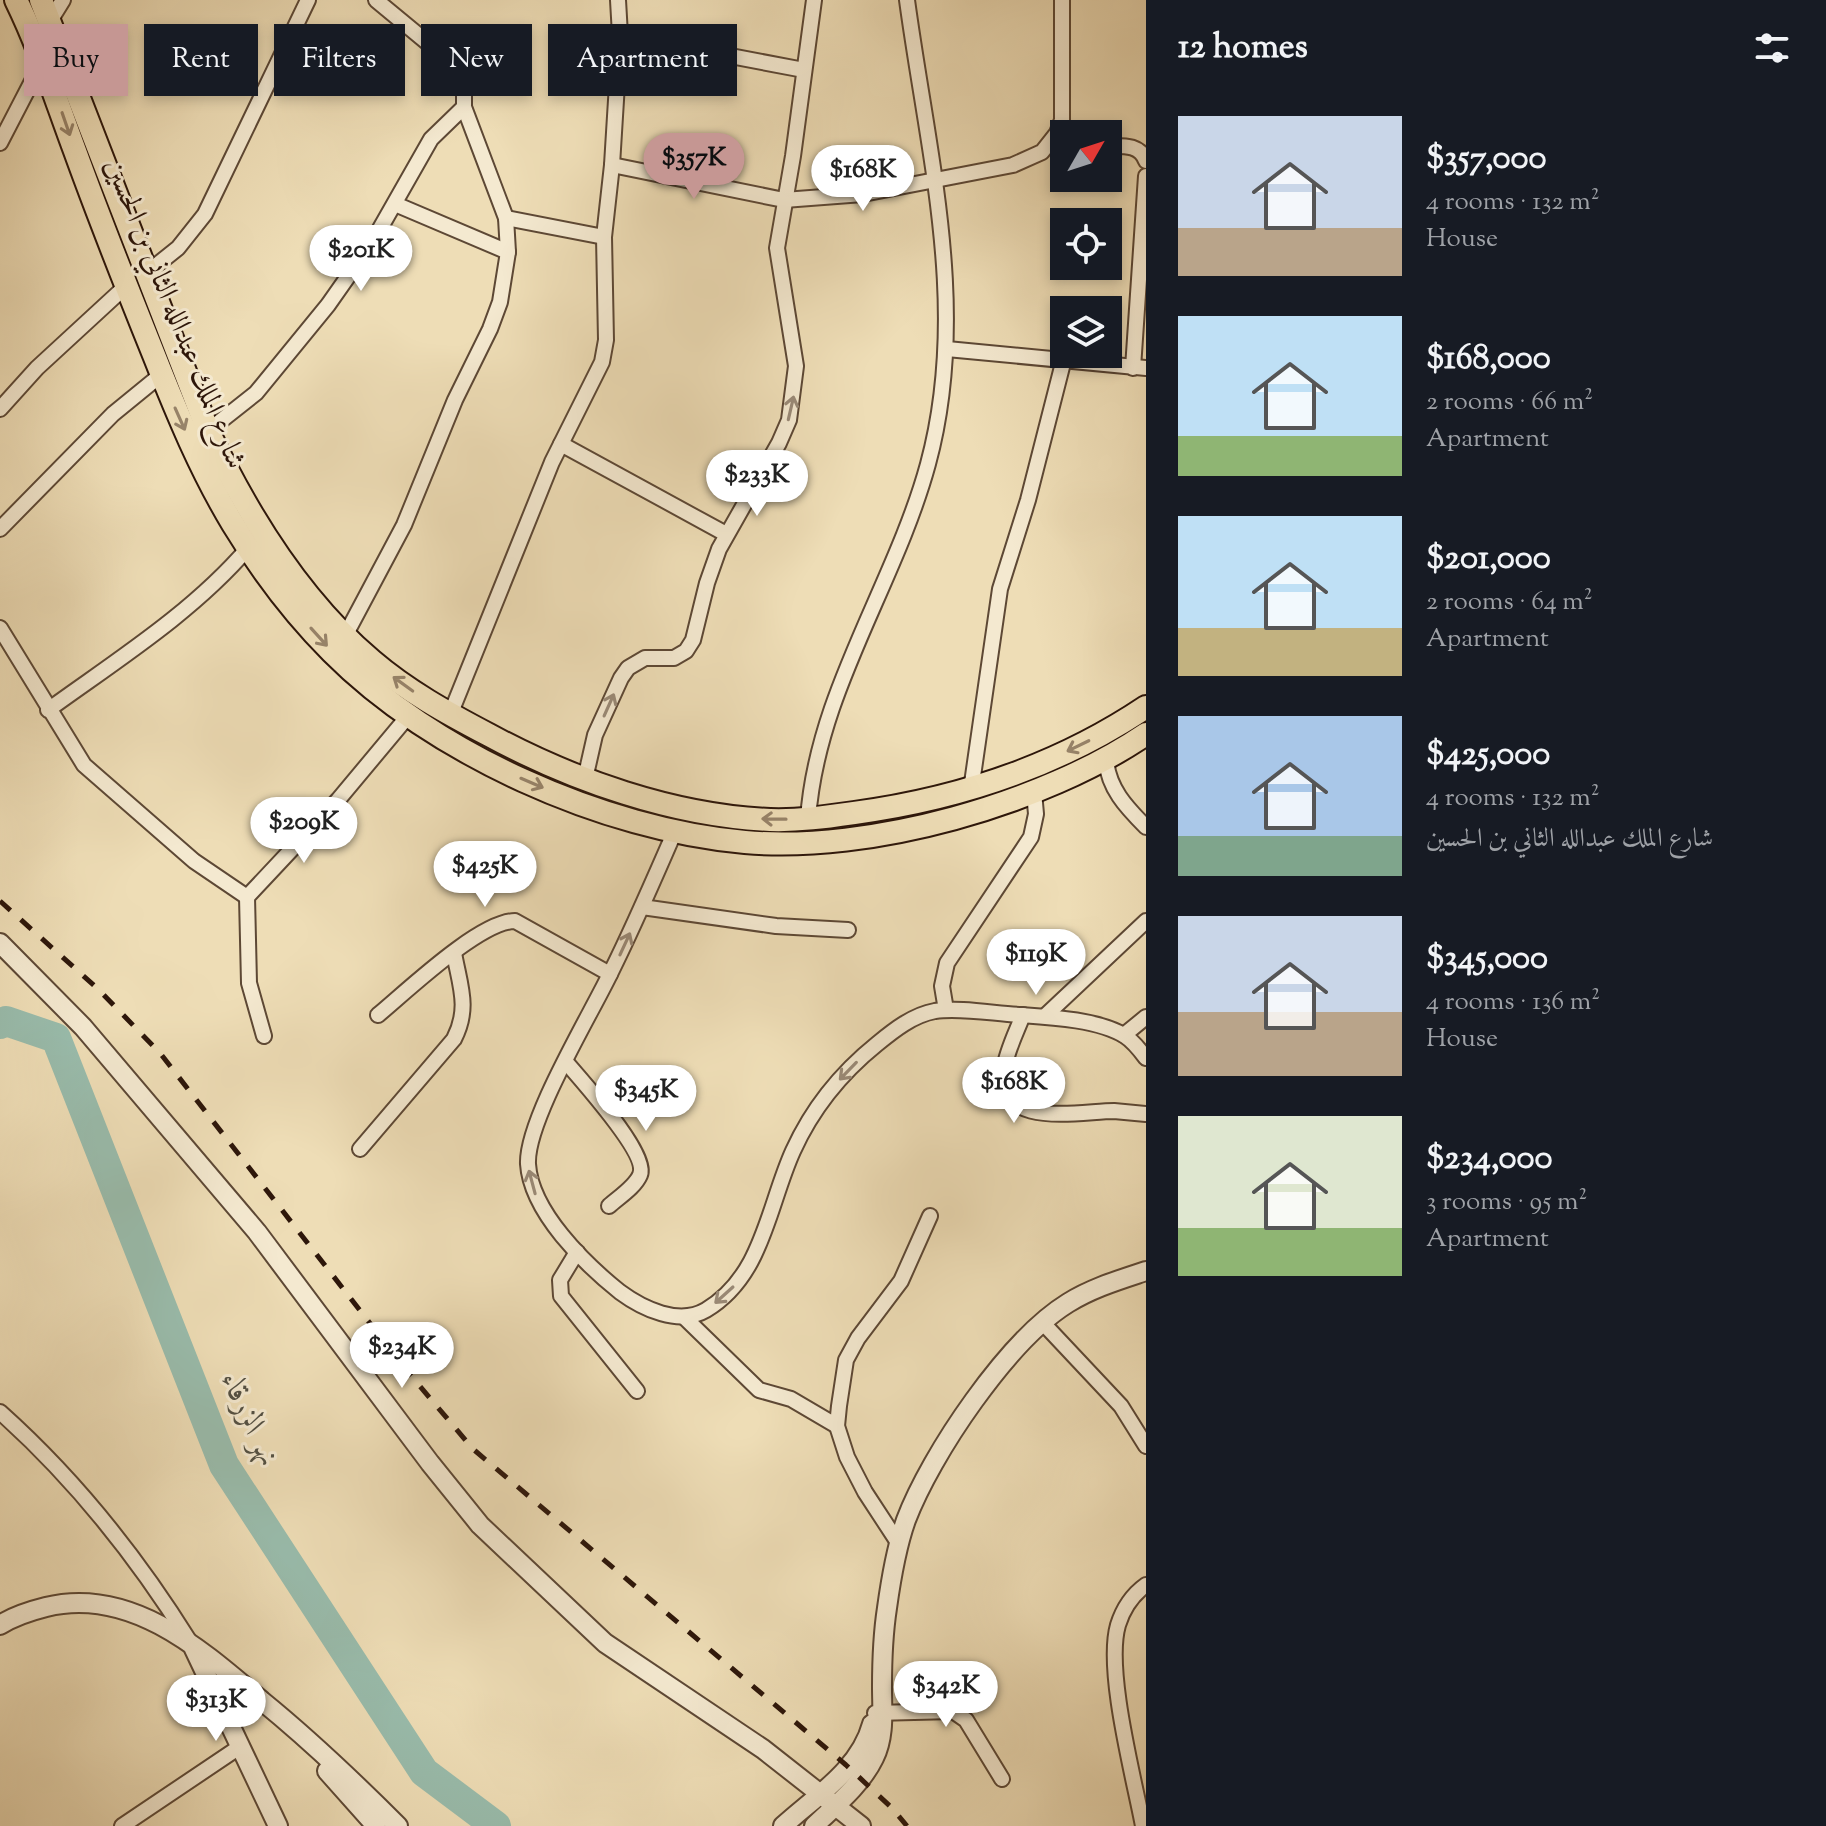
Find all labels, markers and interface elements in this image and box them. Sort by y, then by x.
chip: Buy [24,24,128,96]
chip: Rent [144,24,258,96]
chip: Filters [274,24,405,96]
chip: New [421,24,532,96]
chip: Apartment [548,24,737,96]
text: 12 homes [1178,24,1308,73]
icon: filters [1750,26,1794,70]
one-way arrow [59,112,74,137]
north arrow [1050,120,1122,192]
map controls [1050,120,1122,368]
pin: $357K [638,133,750,201]
text: $357,000 [1426,135,1546,184]
text: $357K [661,140,727,177]
pin: $168K [807,145,919,213]
icon: home [1242,148,1338,244]
street label: شارع الملك عبدالله الثاني بن الحسين [91,152,256,476]
text: $168K [829,152,897,189]
text: 4 rooms · 132 m² [1426,184,1600,221]
button: locate [1050,208,1122,280]
text: House [1426,221,1498,258]
pin: $201K [305,225,417,293]
text: $201K [327,232,395,269]
button: layers [1050,296,1122,368]
text: $168,000 [1426,335,1551,384]
icon: home [1242,348,1338,444]
text: 2 rooms · 66 m² [1426,384,1593,421]
one-way arrow [784,396,799,421]
one-way arrow [173,407,188,431]
text: Apartment [1426,421,1549,458]
pin: $233K [701,450,813,518]
text: $233K [724,457,790,494]
text: $201,000 [1426,535,1551,584]
icon: home [1242,548,1338,644]
text: 2 rooms · 64 m² [1426,584,1593,621]
text: Apartment [1426,621,1549,658]
one-way arrow [309,627,327,647]
one-way arrow [392,676,414,693]
one-way arrow [602,693,617,717]
text: $425,000 [1426,731,1550,780]
one-way arrow [1067,739,1091,754]
icon: home [1242,748,1338,844]
one-way arrow [519,777,543,792]
text: 4 rooms · 132 m² [1426,780,1600,817]
pin: $209K [248,797,360,865]
text: $209K [268,804,340,841]
one-way arrow [761,812,788,827]
text: شارع الملك عبدالله الثاني بن الحسين [1426,821,1713,858]
pin: $425K [429,841,541,909]
text: $425K [452,848,518,885]
pin: $119K [980,929,1092,997]
one-way arrow [618,932,633,956]
text: $345,000 [1426,935,1548,984]
text: $119K [1005,936,1067,973]
icon: home [1242,948,1338,1044]
text: 4 rooms · 136 m² [1426,984,1600,1021]
text: House [1426,1021,1498,1058]
pin: $168K [958,1057,1070,1125]
one-way arrow [840,1060,858,1080]
text: $168K [980,1064,1048,1101]
pin: $345K [590,1065,702,1133]
text: $345K [613,1072,679,1109]
text: $234,000 [1426,1135,1552,1184]
icon: home [1242,1148,1338,1244]
one-way arrow [524,1169,539,1195]
text: 3 rooms · 95 m² [1426,1184,1587,1221]
text: Apartment [1426,1221,1549,1258]
one-way arrow [715,1286,735,1304]
pin: $234K [346,1322,458,1390]
text: $234K [368,1329,436,1366]
water label: نهر الزرقاء [207,1365,291,1475]
pin: $342K [890,1661,1002,1729]
text: $342K [912,1668,980,1705]
pin: $313K [160,1675,272,1743]
text: $313K [185,1682,247,1719]

